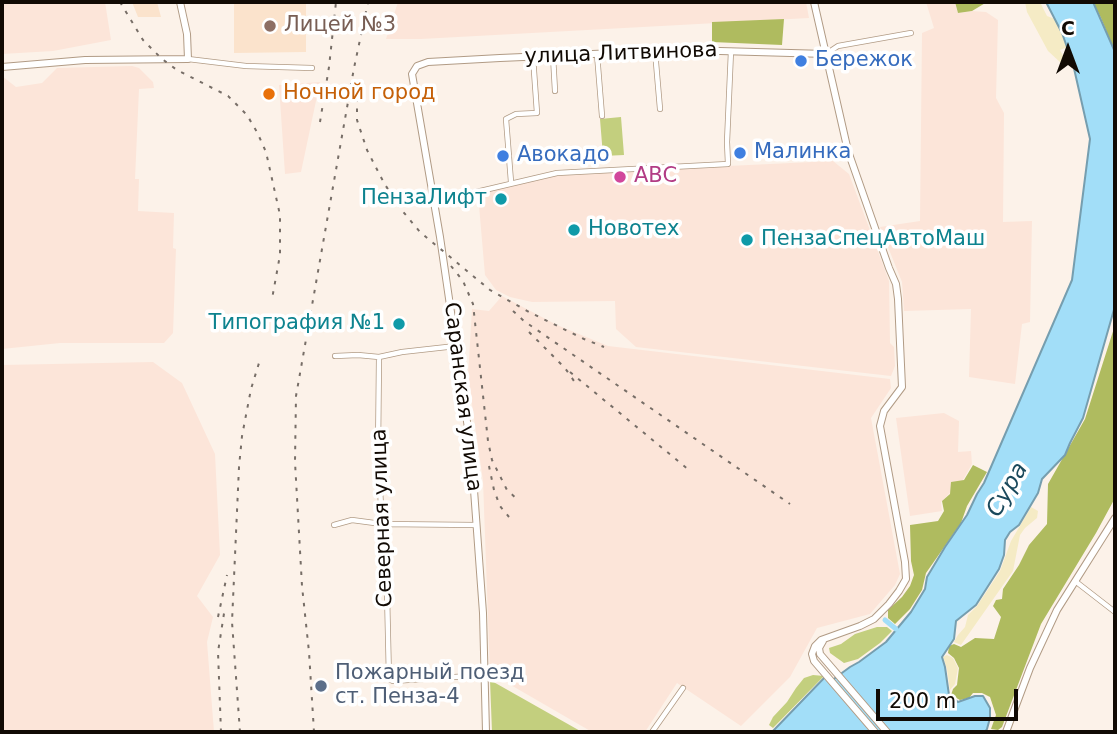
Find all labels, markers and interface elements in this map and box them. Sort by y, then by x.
place label: Лицей №3 [284,13,396,39]
north arrow [1033,14,1103,84]
text: С [1061,17,1075,39]
marker: Лицей №3 [262,18,278,34]
street label: улица Литвинова [524,38,718,70]
place label: Бережок [815,48,913,74]
marker: Бережок [793,53,809,69]
place label: Ночной город [283,81,436,107]
marker: Ночной город [261,86,277,102]
place label: Малинка [754,140,851,166]
place label: Авокадо [517,143,610,169]
marker: Малинка [732,145,748,161]
marker: Авокадо [495,148,511,164]
place label: ABC [634,164,677,190]
marker: ABC [612,169,628,185]
place label: ПензаЛифт [361,186,487,212]
marker: ПензаЛифт [493,191,509,207]
place label: Новотех [588,217,679,243]
marker: Новотех [566,222,582,238]
place label: ПензаСпецАвтоМаш [761,227,985,253]
marker: ПензаСпецАвтоМаш [739,232,755,248]
street label: Саранская улица [438,301,486,493]
place label: Типография №1 [209,311,385,337]
marker: Типография №1 [391,316,407,332]
street label: Северная улица [367,428,399,608]
water label: Сура [981,458,1035,522]
place label: Пожарный поезд ст. Пенза-4 [335,661,525,711]
scale bar [879,674,1021,718]
marker: Пожарный поезд ст. Пенза-4 [313,678,329,694]
text: 200 m [889,689,956,713]

